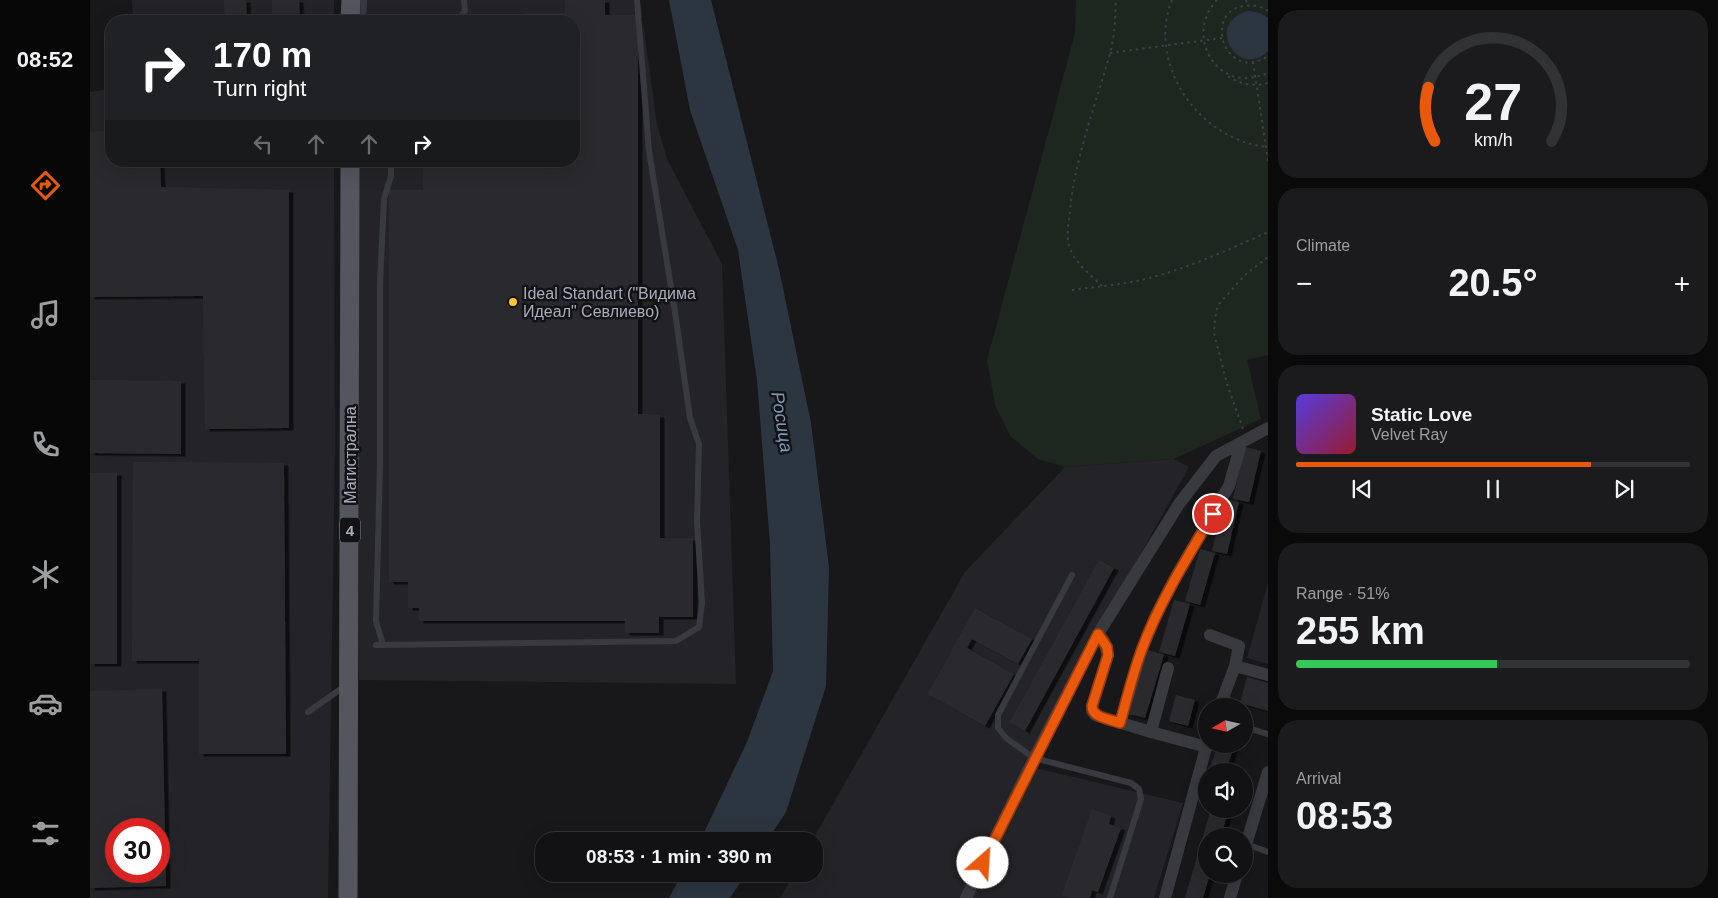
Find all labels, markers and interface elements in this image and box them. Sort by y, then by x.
icon: right [130,35,195,100]
text: 170 m [213,35,312,74]
text: 08:52 [17,47,73,72]
text: 27 [1464,73,1522,131]
text: Turn right [213,76,306,101]
icon: left [249,130,277,158]
icon: ahead [302,130,330,158]
icon: ahead [355,130,383,158]
icon: right [408,130,436,158]
text: km/h [1474,130,1512,150]
icon: directions [28,168,63,203]
text: Climate [1296,237,1350,254]
text: 20.5° [1448,262,1538,304]
text: − [1296,268,1312,299]
text: + [1674,268,1690,299]
place label: Ideal Standart ("Видима Идеал" Севлиево) [523,285,696,320]
marker: Ideal Standart ("Видима Идеал" Севлиево) [507,296,519,308]
icon: music [28,297,63,332]
water label: Росица [767,390,797,454]
text: Static Love [1371,404,1472,425]
street label: Магистрална [342,406,359,504]
text: Velvet Ray [1371,426,1447,443]
icon: phone [28,427,63,462]
icon: previous [1348,475,1376,503]
icon: pause [1479,475,1507,503]
icon: next [1610,475,1638,503]
pin [1192,493,1234,535]
icon: arrive [1199,500,1227,528]
road number: 4 [340,518,360,542]
icon: climate [28,557,63,592]
text: Range · 51% [1296,585,1389,602]
text: 255 km [1296,610,1425,652]
icon: car [28,686,63,721]
north arrow [1198,698,1252,752]
map controls [1198,698,1253,883]
button: sound [1198,763,1253,818]
text: Arrival [1296,770,1341,787]
text: 08:53 [1296,795,1393,837]
icon: filters [28,816,63,851]
speed limit sign: 30 [105,818,170,883]
button: search [1198,828,1253,883]
position arrow [956,836,1008,888]
text: 08:53 · 1 min · 390 m [586,846,772,867]

